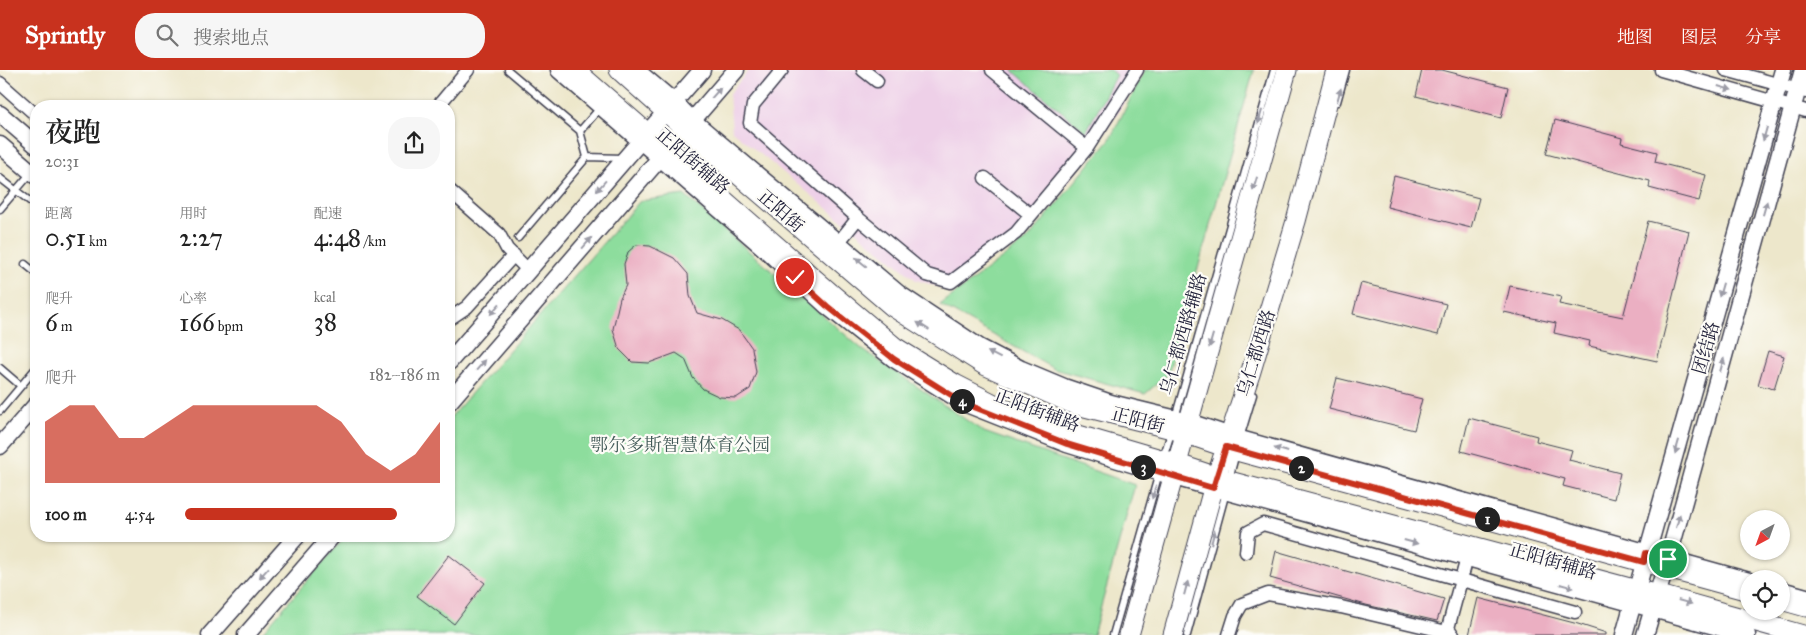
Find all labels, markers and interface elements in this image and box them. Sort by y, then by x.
search box [135,13,485,58]
text: Sprintly [25,20,105,50]
icon: search [153,21,181,49]
text: 搜索地点 [193,26,269,49]
text: 地图 [1617,26,1653,48]
text: 图层 [1681,26,1717,48]
text: 分享 [1745,26,1781,48]
one-way arrow [1718,84,1733,92]
one-way arrow [711,87,722,100]
one-way arrow [1336,87,1344,102]
one-way arrow [1256,109,1264,124]
text: 夜跑 [45,115,101,150]
button: share [388,117,440,169]
street label: 正阳街辅路 [652,123,734,199]
one-way arrow [1761,126,1769,141]
text: 20:31 [45,152,79,171]
one-way arrow [1251,177,1259,192]
one-way arrow [596,179,607,192]
street label: 正阳街 [753,185,809,237]
one-way arrow [1762,201,1770,216]
text: 距离 [45,205,73,222]
text: 用时 [179,205,207,222]
text: 配速 [314,205,342,222]
text: 0.51 [45,222,86,253]
text: 2:27 [179,222,223,253]
text: 4:48 [314,222,361,253]
text: km [86,233,107,250]
text: /km [361,233,386,250]
one-way arrow [582,236,593,249]
pin [774,256,816,298]
one-way arrow [855,257,868,268]
icon: check [781,263,809,291]
street label: 乌仁都西路辅路 [1155,270,1211,398]
one-way arrow [1717,283,1725,298]
text: kcal [314,289,336,306]
text: 爬升 [45,290,73,307]
text: 心率 [179,290,207,307]
one-way arrow [489,302,500,315]
text: 38 [314,306,337,337]
text: 6 [45,307,58,338]
text: 166 [179,307,215,338]
street label: 乌仁都西路 [1232,307,1280,399]
text: m [58,318,73,335]
text: bpm [215,318,243,335]
street label: 团结路 [1688,319,1724,377]
one-way arrow [916,321,929,330]
one-way arrow [1207,333,1215,348]
one-way arrow [987,351,1001,359]
one-way arrow [1718,357,1726,372]
one-way arrow [475,359,486,372]
text: 182–186 m [369,365,440,384]
text: 爬升 [45,368,77,387]
street label: 正阳街辅路 [991,384,1083,436]
pin: 4 [950,388,974,414]
text: 4 [959,393,966,410]
street label: 正阳街 [1109,402,1167,438]
park label: 鄂尔多斯智慧体育公园 [590,434,770,456]
one-way arrow [1672,439,1680,454]
one-way arrow [1273,446,1288,454]
pin: 3 [1130,454,1156,480]
pin: 2 [1288,456,1314,480]
text: 3 [1141,459,1146,476]
text: 2 [1298,460,1305,477]
one-way arrow [1149,485,1157,500]
text: 100 m [45,505,87,524]
text: 4:54 [125,505,154,524]
pin: 1 [1474,506,1500,532]
north arrow [1740,510,1790,560]
map controls [1740,510,1790,620]
text: 1 [1485,511,1490,528]
one-way arrow [1675,514,1683,529]
one-way arrow [1210,530,1218,545]
street label: 正阳街辅路 [1507,538,1599,584]
pin [1647,538,1689,580]
one-way arrow [1403,539,1418,547]
icon: arrive [1654,545,1682,573]
one-way arrow [259,566,270,579]
button: locate [1740,570,1790,620]
one-way arrow [1182,580,1190,595]
one-way arrow [1560,582,1575,590]
one-way arrow [1677,598,1692,606]

